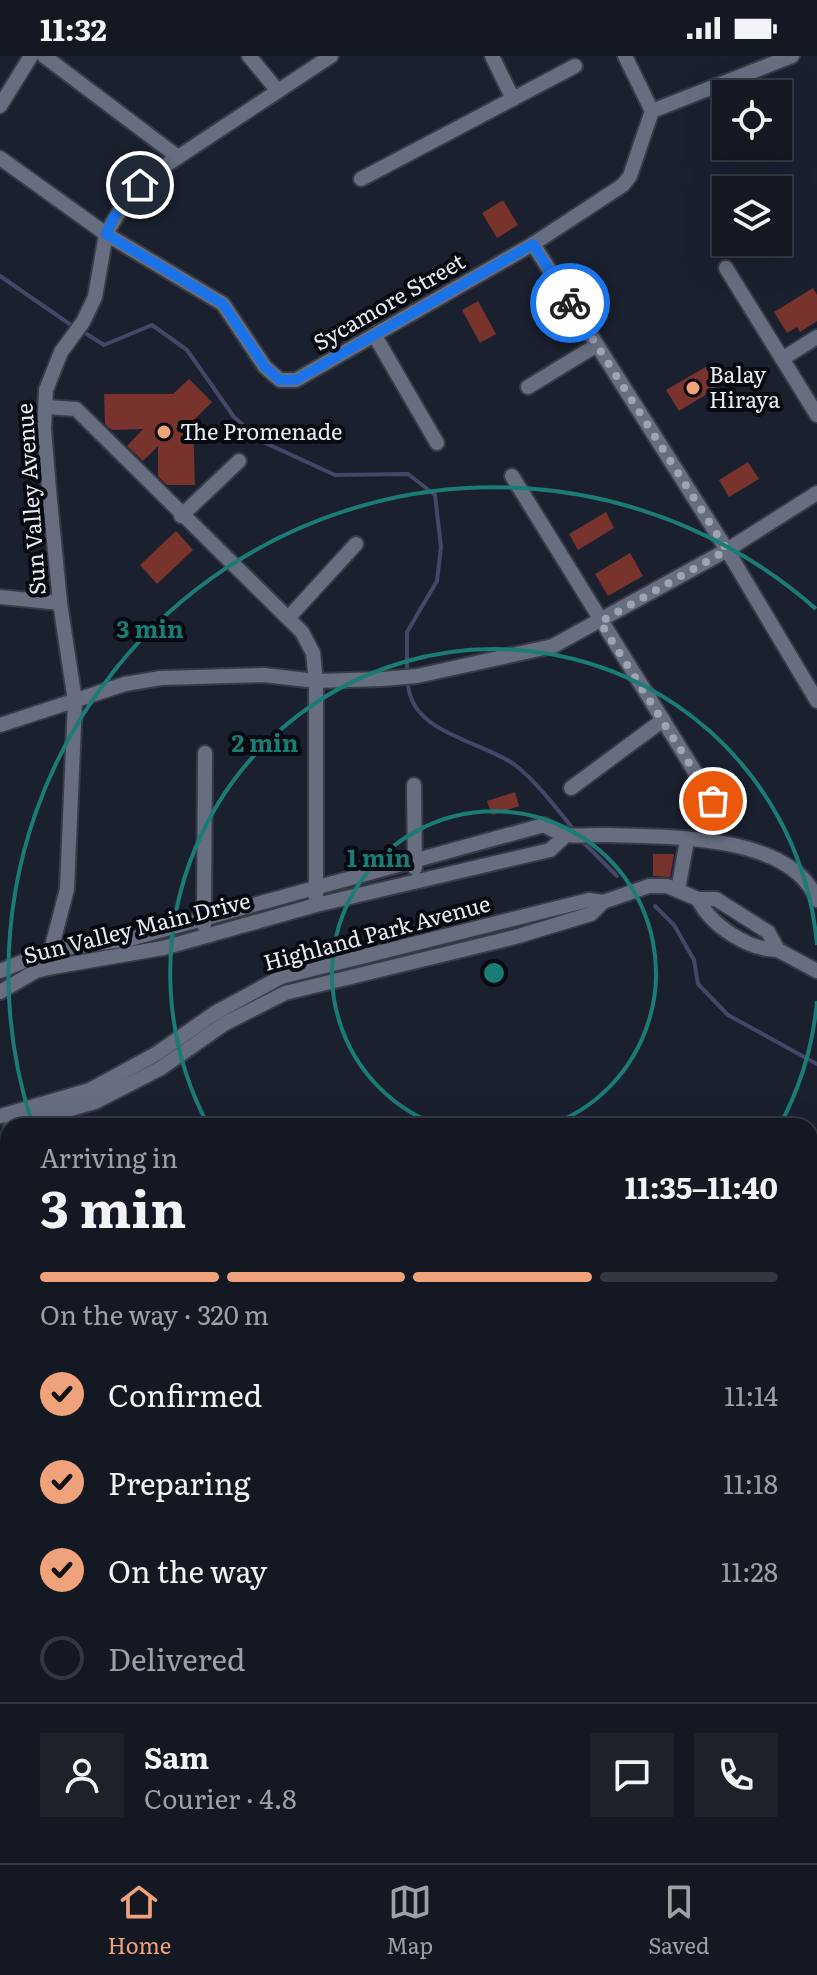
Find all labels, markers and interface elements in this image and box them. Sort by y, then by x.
text: 11:32 [40,6,107,50]
map controls [712,80,792,256]
button: locate [712,80,792,160]
pin [106,151,174,219]
icon: home [118,163,162,207]
button: layers [712,176,792,256]
street label: Sycamore Street [306,244,470,358]
courier [530,263,610,343]
icon: bike [548,281,592,325]
place label: Balay Hiraya [709,357,780,415]
marker: Balay Hiraya [684,379,702,397]
street label: Sun Valley Avenue [6,402,53,596]
place label: The Promenade [180,414,342,447]
marker: The Promenade [155,423,173,441]
text: 3 min [116,610,184,645]
text: 2 min [231,724,299,759]
pin [679,767,747,835]
icon: bag [691,779,735,823]
text: 1 min [347,839,411,874]
street label: Sun Valley Main Drive [20,882,254,971]
street label: Highland Park Avenue [260,885,494,978]
centre of rings [480,959,508,987]
text: Arriving in [40,1137,178,1176]
text: 11:35–11:40 [625,1164,778,1208]
text: 3 min [40,1167,186,1244]
text: On the way · 320 m [40,1294,269,1333]
icon: check [40,1372,84,1416]
text: Confirmed [108,1372,262,1416]
text: 11:14 [724,1375,778,1414]
icon: check [40,1460,84,1504]
text: Preparing [108,1460,250,1504]
text: 11:18 [723,1463,778,1502]
icon: check [40,1548,84,1592]
text: On the way [108,1548,267,1592]
text: 11:28 [721,1551,778,1590]
text: Delivered [108,1636,245,1680]
button: person [40,1733,124,1817]
button: chat [590,1733,674,1817]
button: phone [694,1733,778,1817]
text: Sam [144,1734,209,1778]
text: Courier · 4.8 [144,1778,297,1817]
tab: Home [108,1880,171,1961]
tab: Map [386,1880,433,1961]
tab: Saved [648,1880,709,1961]

